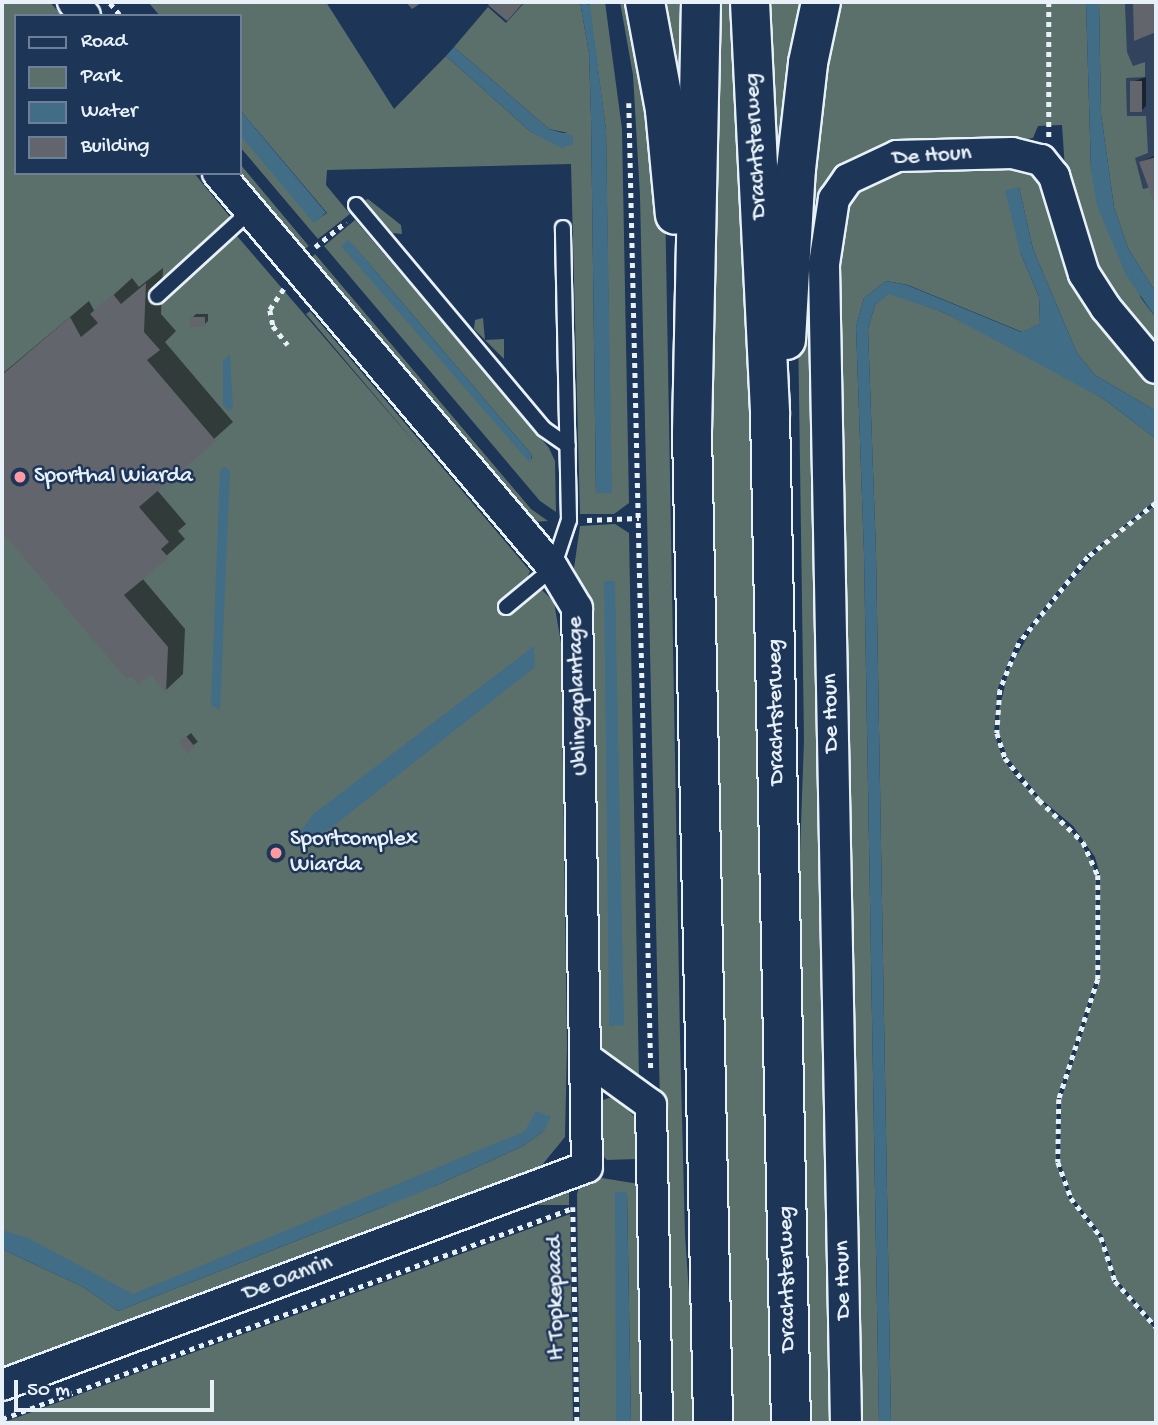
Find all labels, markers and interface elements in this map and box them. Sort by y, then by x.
legend [14,14,242,175]
text: Road [81,30,127,55]
text: Park [81,65,121,90]
street label: Drachtsterweg [739,72,775,220]
text: Water [81,100,137,125]
text: Building [81,135,150,160]
street label: De Houn [892,140,972,174]
place label: Sporthal Wiarda [34,463,193,491]
marker: Sporthal Wiarda [12,469,28,485]
street label: Ublingaplantage [562,616,596,776]
street label: Drachtsterweg [762,639,792,785]
street label: De Houn [818,673,846,753]
place label: Sportcomplex Wiarda [290,826,418,880]
marker: Sportcomplex Wiarda [268,845,284,861]
street label: Drachtsterweg [773,1206,803,1352]
street label: It Topkepaad [542,1235,572,1361]
street label: De Houn [830,1240,858,1320]
street label: De Oanrin [239,1249,337,1309]
scale bar [18,1366,217,1410]
text: 50 m [27,1379,70,1404]

